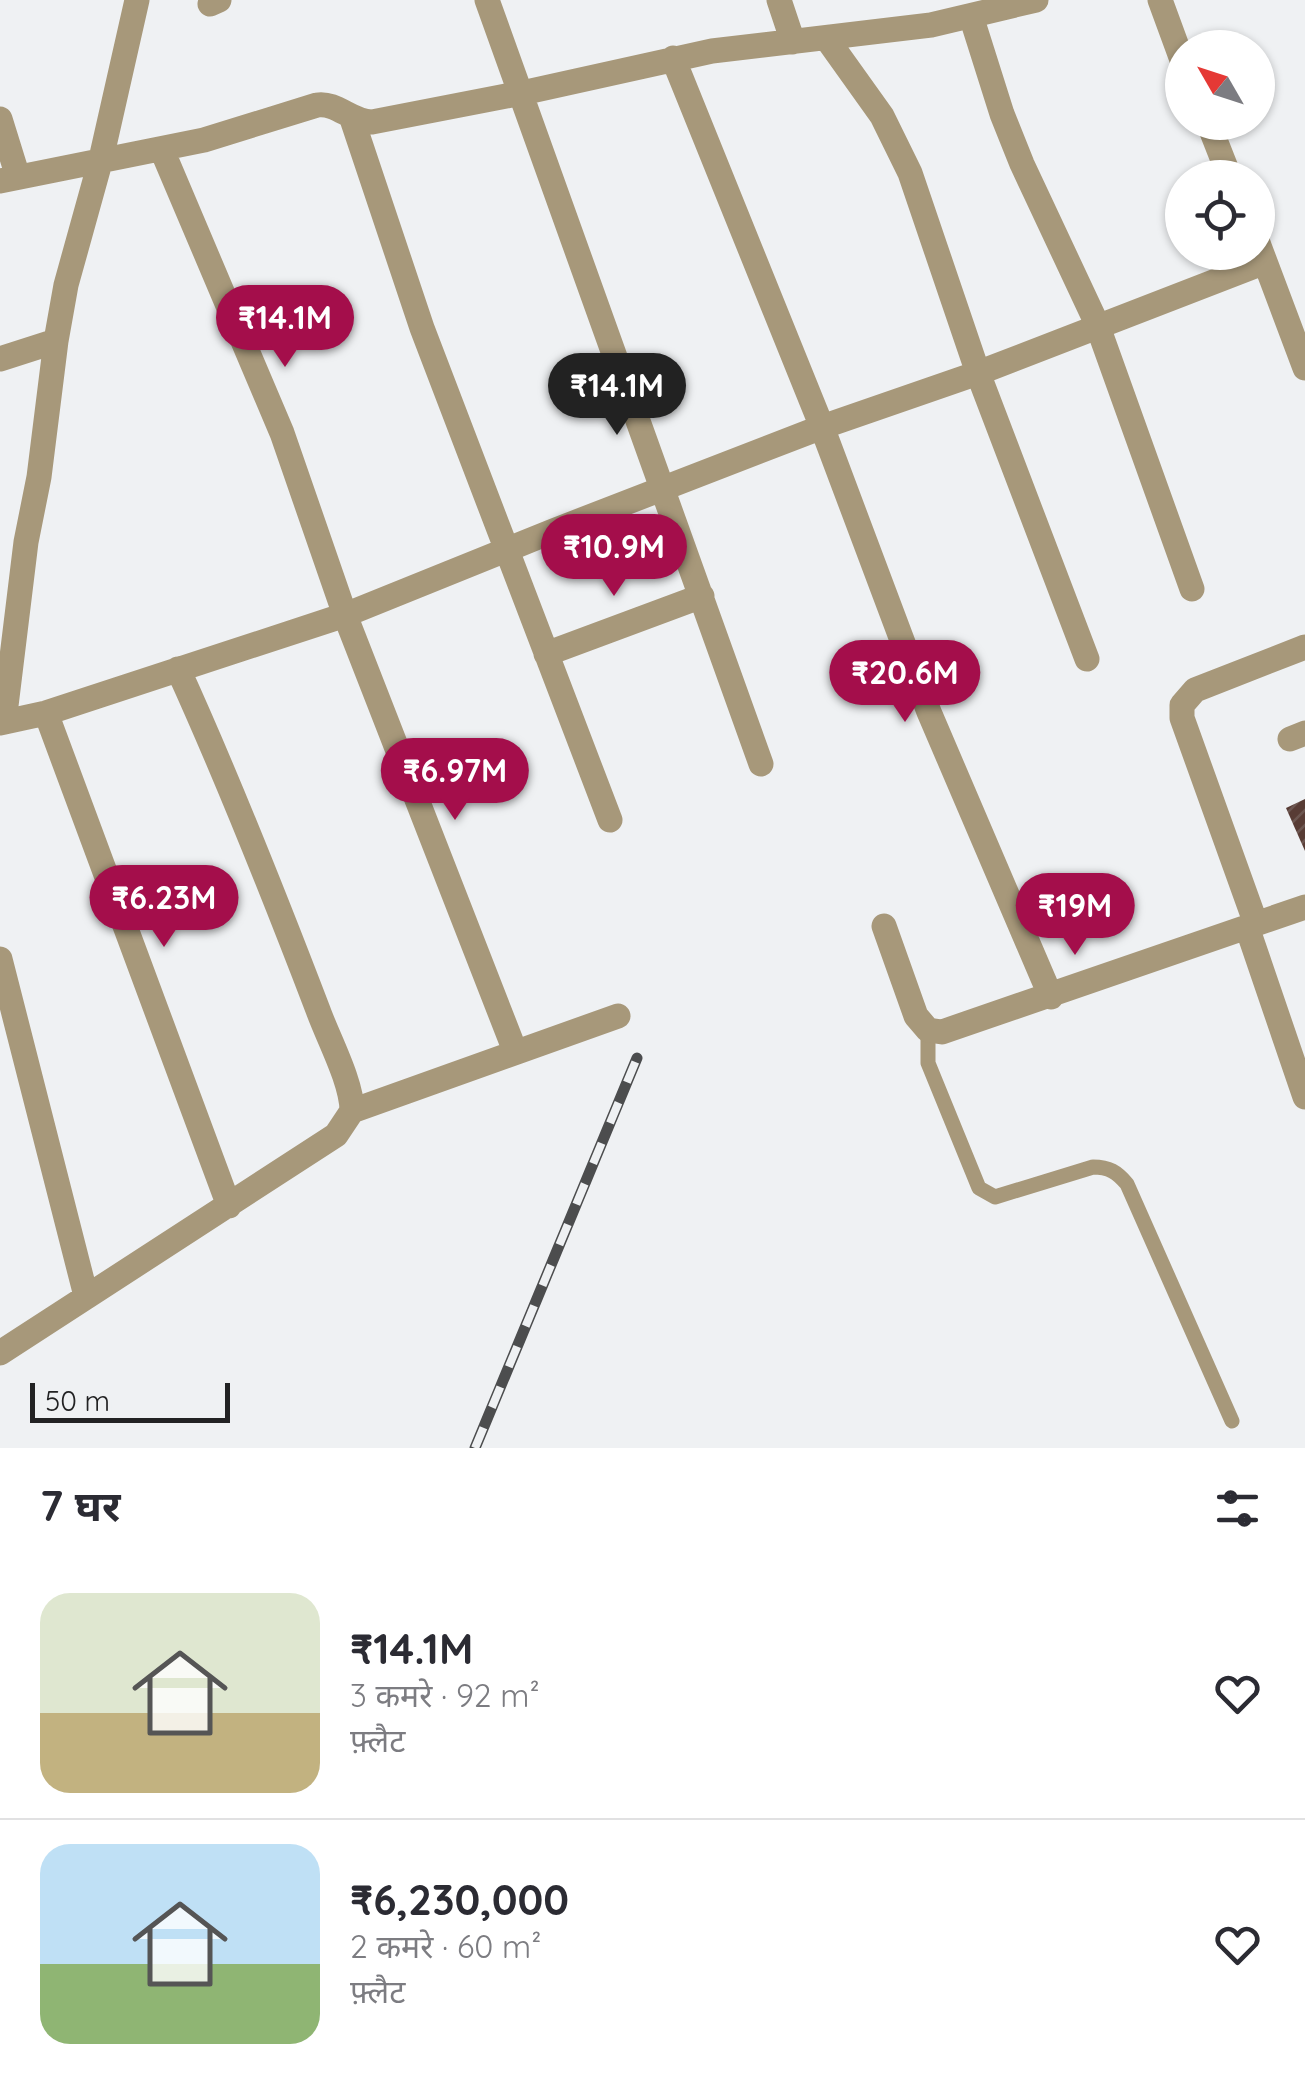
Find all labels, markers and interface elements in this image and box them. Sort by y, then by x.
north arrow [1165,30,1275,140]
map controls [1165,30,1275,270]
button: locate [1165,160,1275,270]
pin: ₹14.1M [204,285,366,370]
text: ₹14.1M [238,297,332,337]
pin: ₹14.1M [536,353,698,438]
text: ₹14.1M [570,365,664,405]
pin: ₹10.9M [533,514,695,599]
text: ₹10.9M [563,526,665,566]
pin: ₹20.6M [824,640,986,725]
text: ₹20.6M [851,652,959,692]
pin: ₹6.97M [374,738,536,823]
text: ₹6.97M [403,750,507,790]
pin: ₹6.23M [83,865,245,950]
pin: ₹19M [1016,873,1134,958]
text: ₹6.23M [112,877,216,917]
text: ₹19M [1038,885,1112,925]
scale bar [30,1378,230,1422]
text: 50 m [45,1383,110,1418]
text: 7 घर [40,1479,121,1532]
icon: filters [1210,1481,1265,1536]
text: ₹14.1M [350,1622,473,1675]
icon: home [120,1633,240,1753]
icon: heart [1210,1666,1265,1721]
text: 3 कमरे · 92 m² [350,1675,540,1715]
text: फ़्लैट [350,1720,405,1760]
text: ₹6,230,000 [350,1873,569,1926]
icon: home [120,1884,240,2004]
icon: heart [1210,1917,1265,1972]
text: 2 कमरे · 60 m² [350,1926,541,1966]
text: फ़्लैट [350,1971,405,2011]

